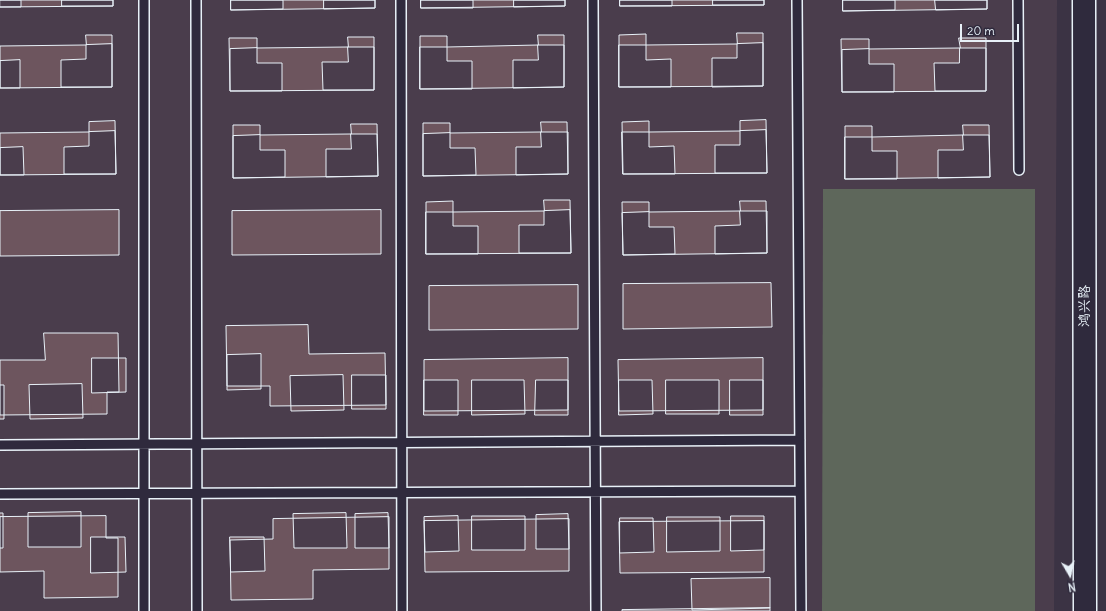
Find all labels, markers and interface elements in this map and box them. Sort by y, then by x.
scale bar [962,16,1021,42]
text: 20 m [967,23,995,38]
street label: 鸿兴路 [1077,285,1093,327]
north arrow [1050,555,1090,595]
text: N [1067,579,1077,594]

